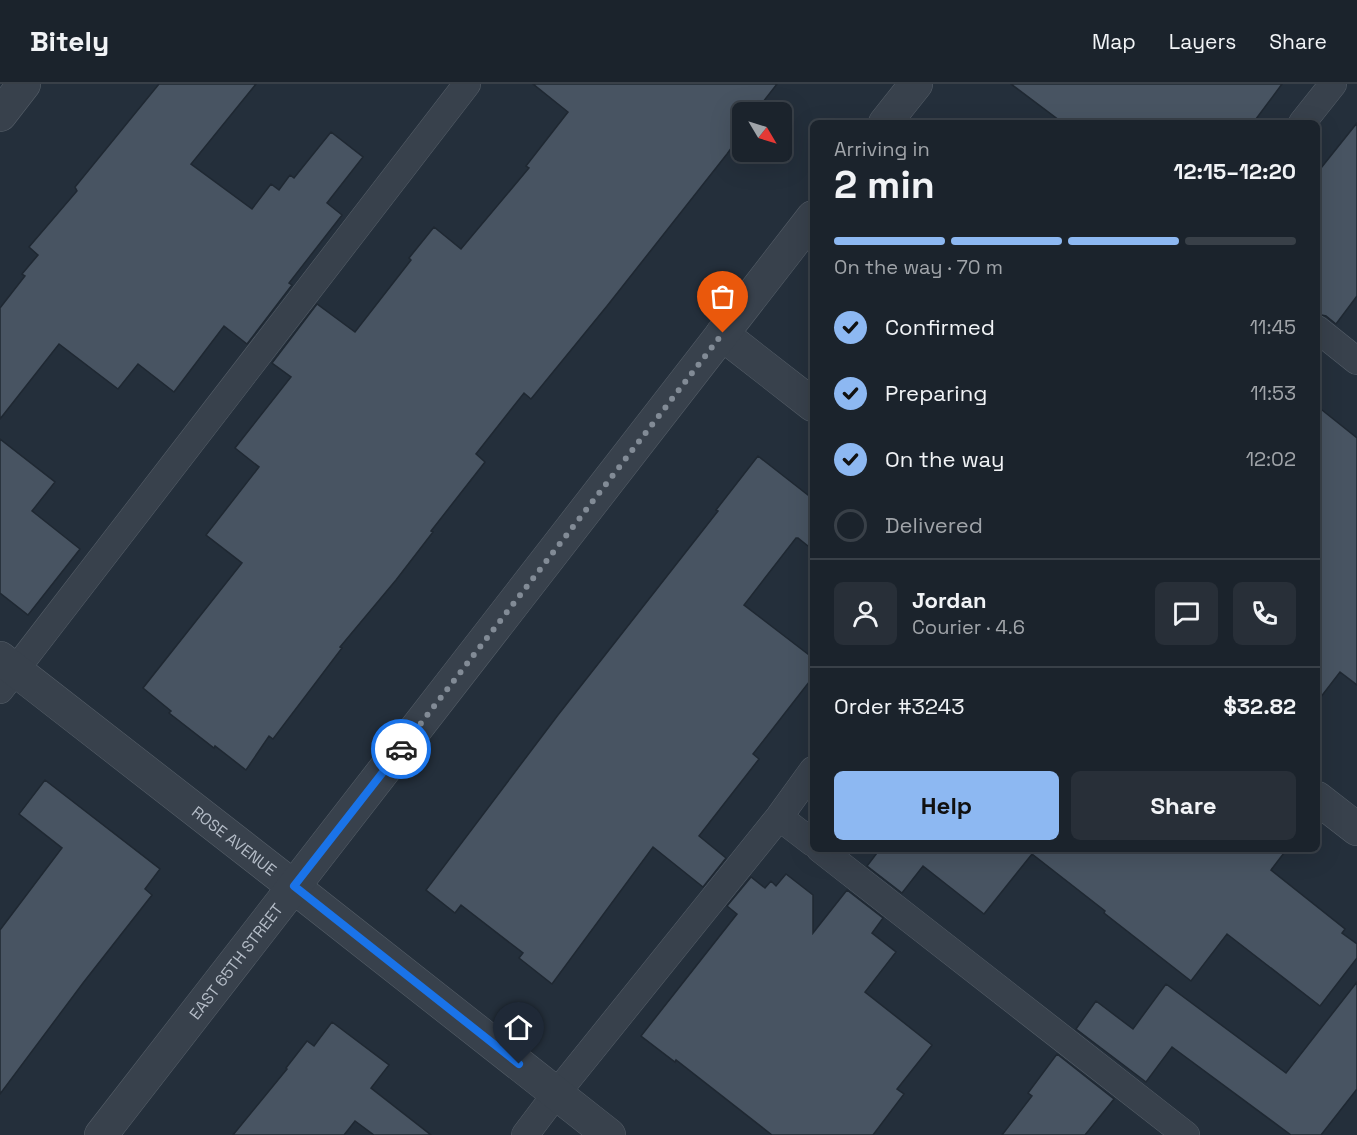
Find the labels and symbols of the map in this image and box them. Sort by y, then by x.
north arrow [732,102,792,162]
pin [697,271,748,333]
courier [371,719,431,779]
street label: ROSE AVENUE [188,801,281,880]
street label: EAST 65TH STREET [184,899,287,1023]
pin [493,1002,544,1064]

